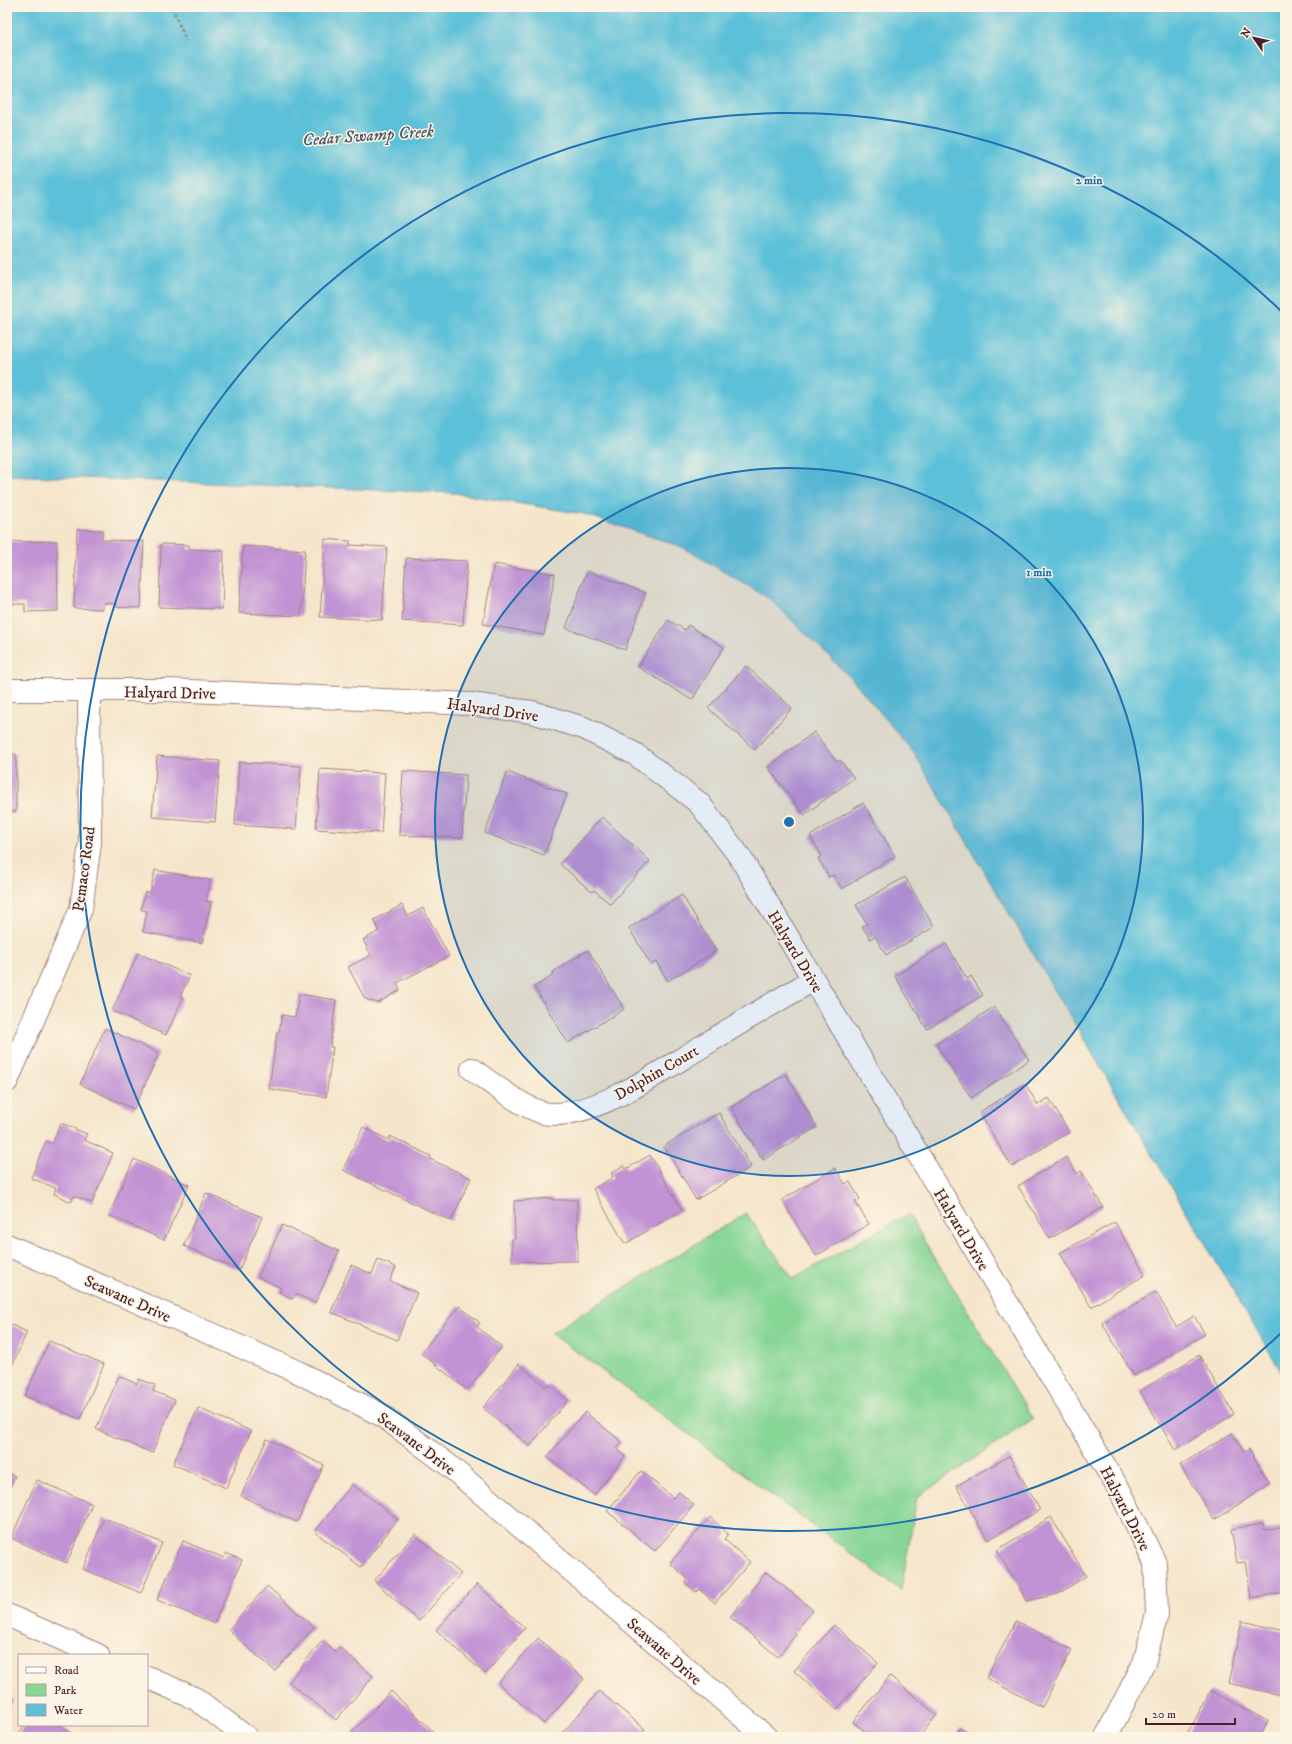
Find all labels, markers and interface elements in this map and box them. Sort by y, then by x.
north arrow [1234,18,1274,58]
text: N [1238,25,1255,41]
water label: Cedar Swamp Creek [302,120,435,152]
text: 2 min [1076,173,1103,188]
text: 1 min [1026,565,1052,580]
street label: Halyard Drive [124,682,217,704]
street label: Halyard Drive [446,694,540,726]
centre of rings [782,815,796,829]
street label: Pemaco Road [68,825,100,913]
street label: Halyard Drive [763,907,828,996]
street label: Dolphin Court [611,1041,702,1105]
street label: Halyard Drive [929,1185,994,1274]
street label: Seawane Drive [81,1271,174,1327]
street label: Seawane Drive [373,1408,460,1480]
street label: Halyard Drive [1095,1463,1155,1554]
street label: Seawane Drive [623,1614,706,1690]
legend [18,1654,148,1726]
text: Road [54,1663,79,1678]
text: Park [54,1683,76,1698]
scale bar [1146,1700,1235,1726]
text: Water [53,1703,83,1718]
text: 20 m [1152,1707,1176,1722]

